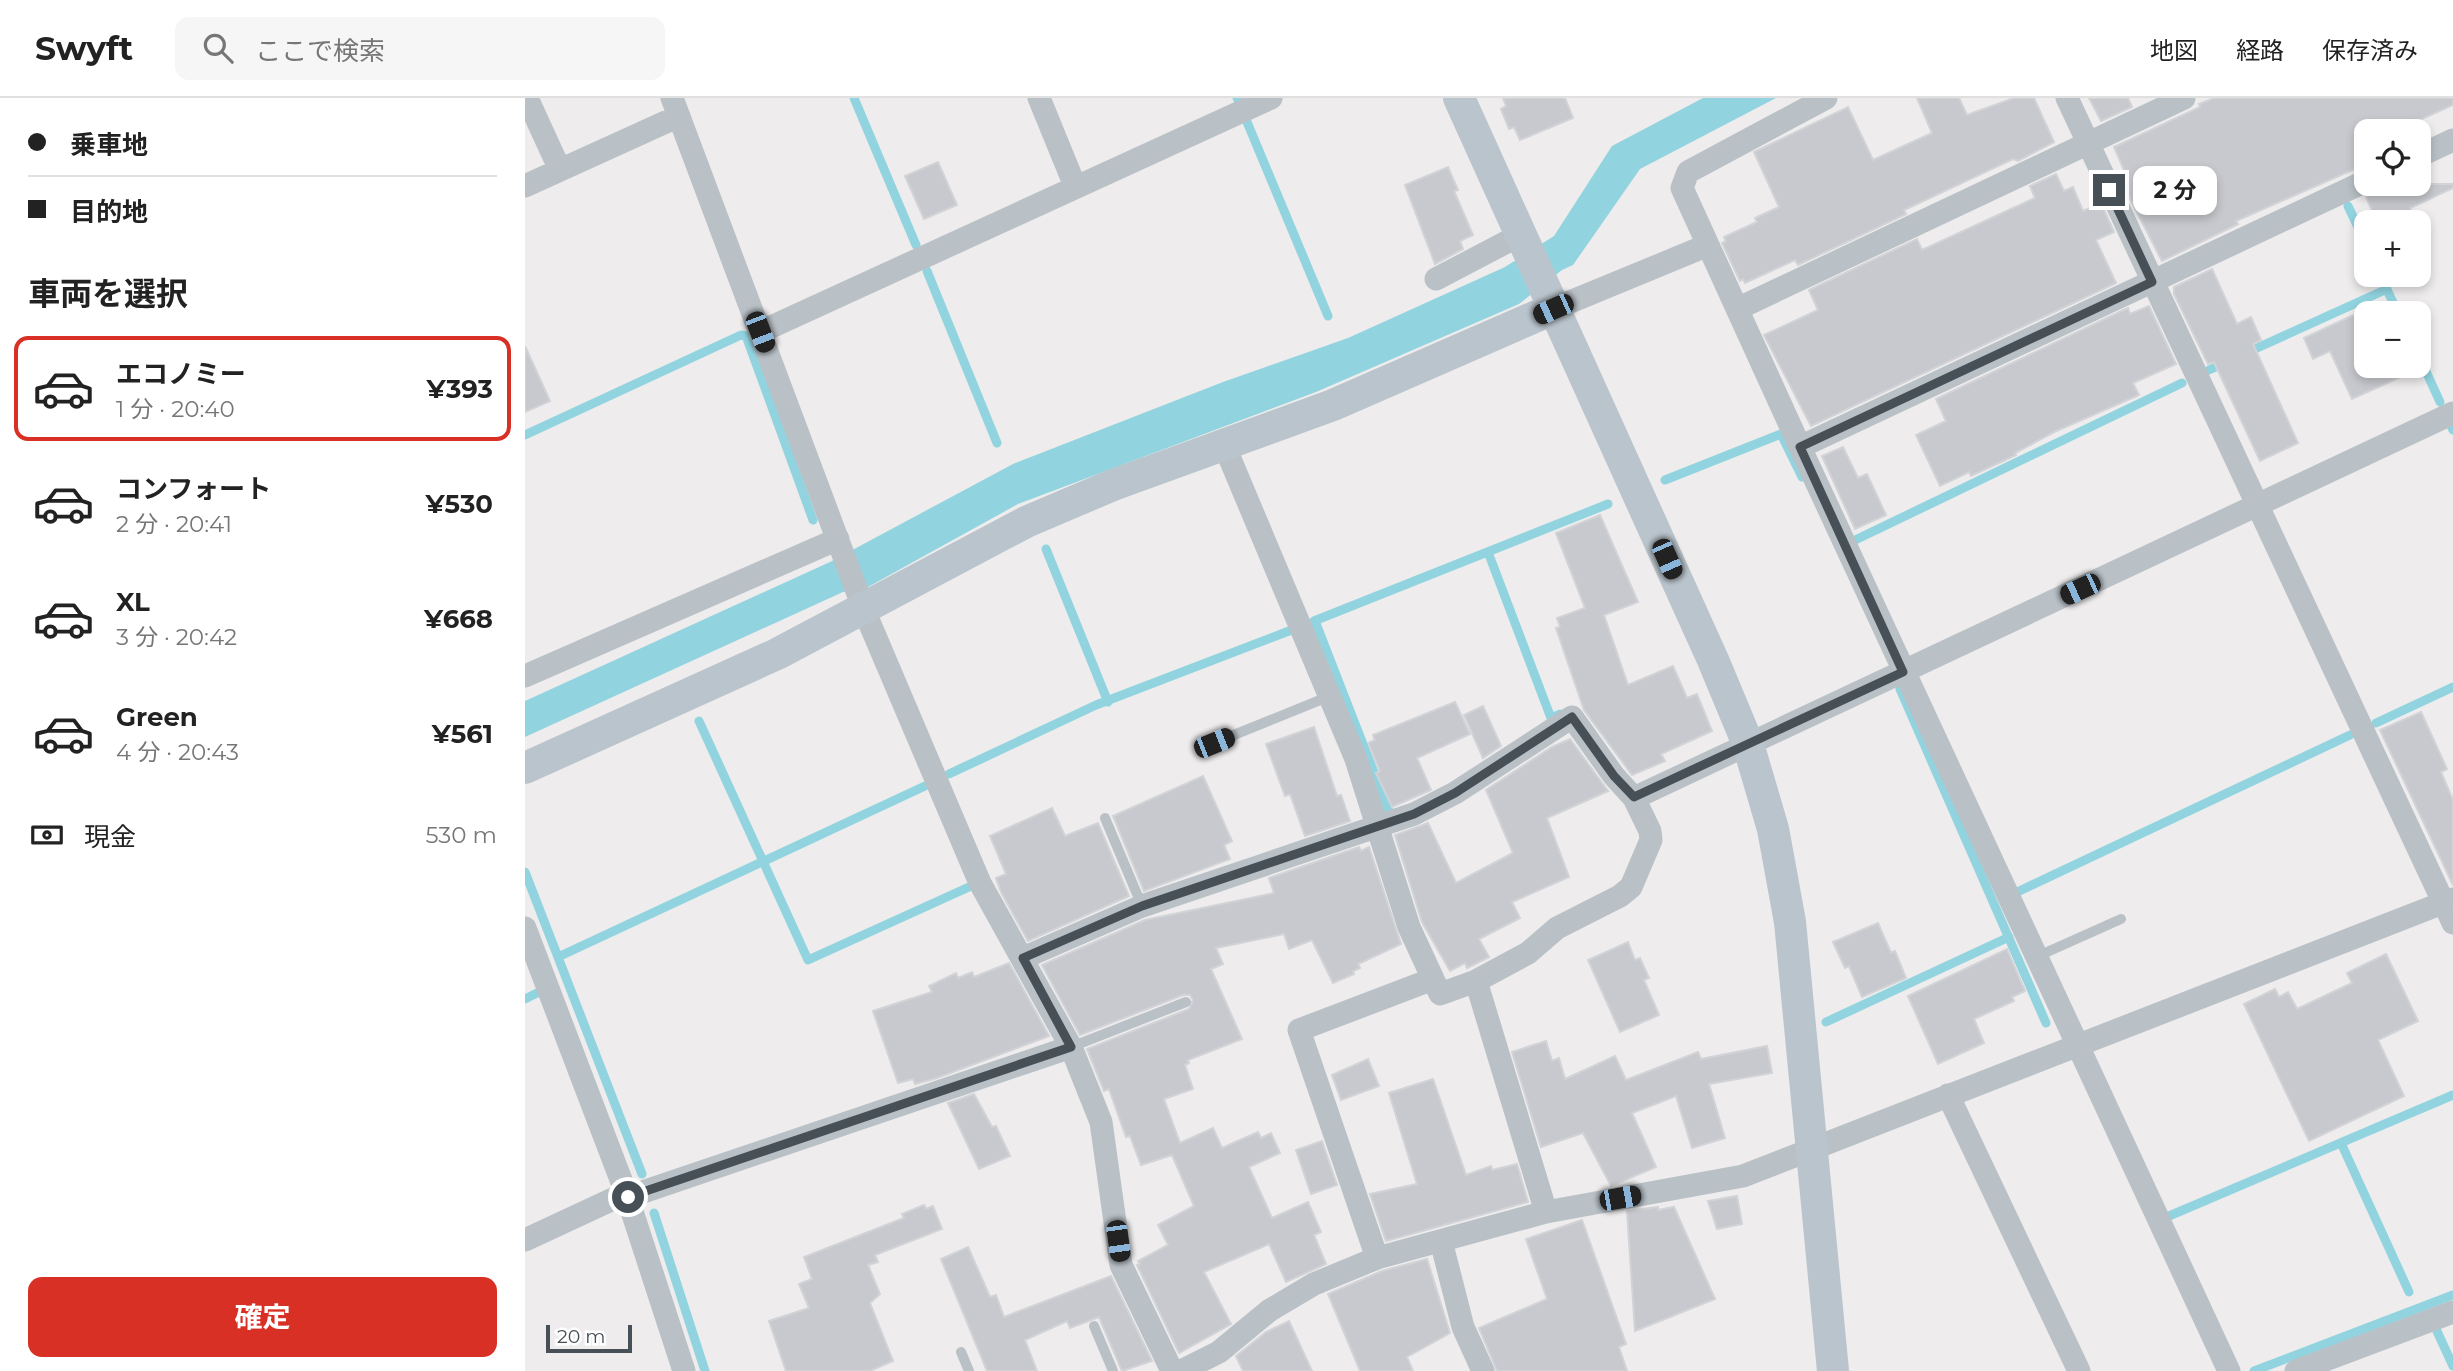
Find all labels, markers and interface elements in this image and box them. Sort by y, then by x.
search box [175,17,665,80]
text: Swyft [35,28,133,68]
icon: search [199,29,237,67]
text: ここで検索 [255,35,385,67]
text: 地図 [2150,36,2198,65]
text: 経路 [2236,36,2284,65]
text: 保存済み [2322,36,2418,65]
map controls [2354,119,2431,378]
button: locate [2354,119,2431,196]
text: 乗車地 [70,129,148,161]
callout: 2 分 [2133,166,2217,214]
route end [2093,174,2125,206]
text: 2 分 [2153,176,2197,204]
text: 目的地 [70,196,148,228]
button: + [2354,210,2431,287]
text: 車両を選択 [28,274,188,313]
car [1530,291,1577,327]
button: − [2354,301,2431,378]
car [743,309,778,355]
icon: car [32,357,95,420]
text: エコノミー [116,358,246,390]
text: ¥393 [427,373,493,405]
text: 1 分 · 20:40 [116,395,235,423]
icon: car [32,472,95,535]
text: コンフォート [116,473,271,505]
text: ¥530 [425,488,493,520]
text: 2 分 · 20:41 [116,510,232,538]
car [1649,536,1686,582]
car [2057,571,2104,607]
text: XL [116,586,150,618]
icon: car [32,587,95,650]
text: ¥668 [424,603,493,635]
text: 3 分 · 20:42 [116,623,237,651]
text: Green [116,701,198,733]
icon: car [32,702,95,765]
text: ¥561 [432,718,493,750]
car [1191,725,1238,761]
text: 4 分 · 20:43 [116,738,239,766]
icon: cash [28,816,66,854]
text: 現金 [84,821,136,853]
text: 530 m [425,821,497,849]
route start [612,1181,644,1213]
car [1598,1184,1643,1212]
car [1105,1219,1132,1263]
button: 確定 [28,1277,497,1357]
scale bar [546,1322,632,1354]
text: 20 m [557,1325,605,1348]

